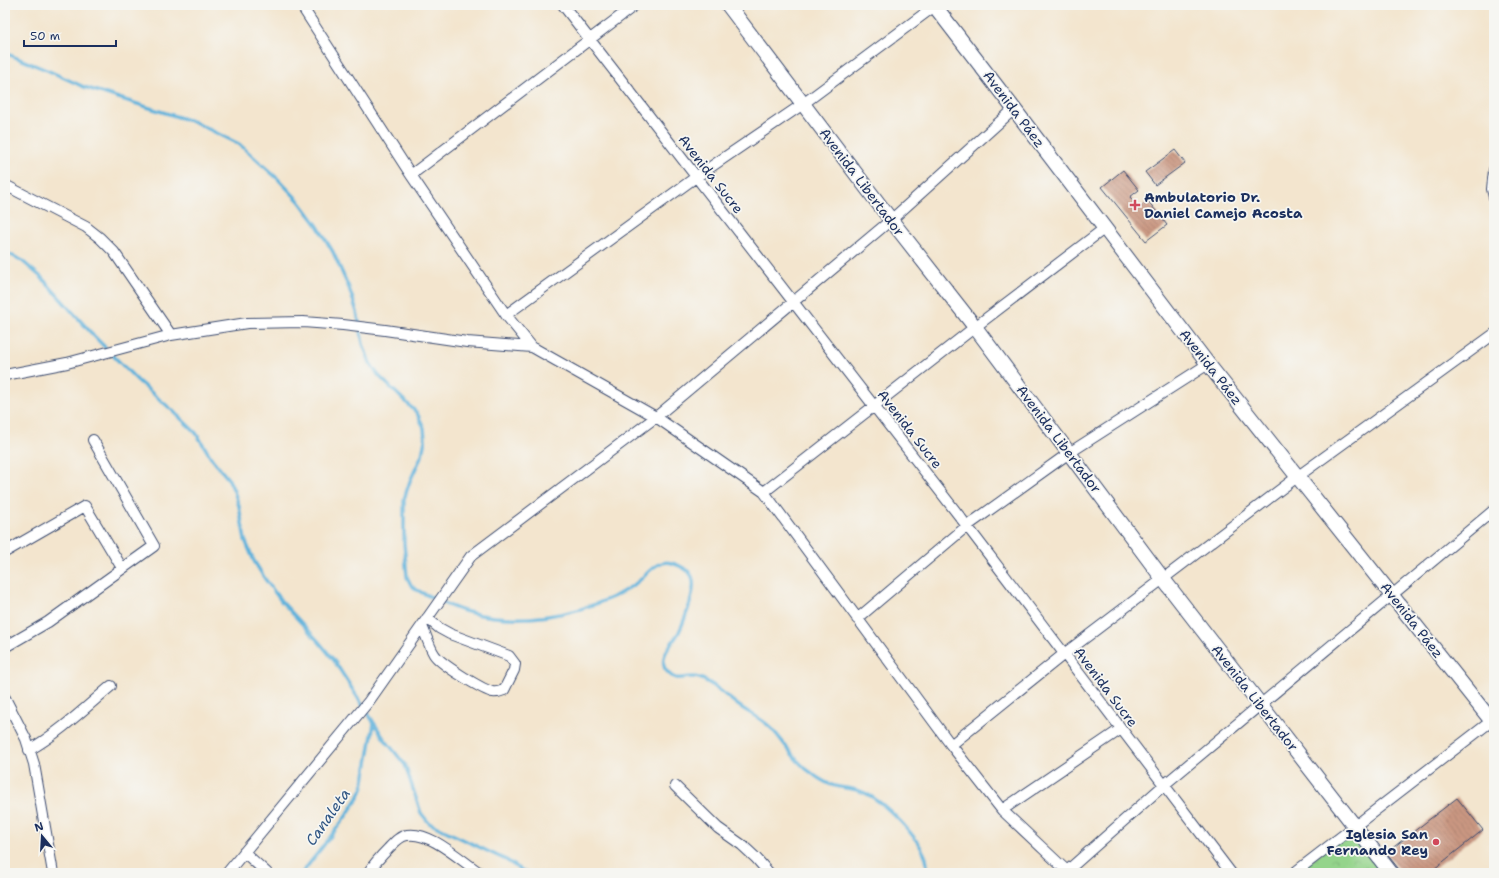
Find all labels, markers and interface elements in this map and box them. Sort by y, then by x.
scale bar [24,22,116,48]
text: 50 m [30,28,60,44]
street label: Avenida Páez [979,67,1049,151]
street label: Avenida Libertador [815,124,909,240]
street label: Avenida Sucre [674,131,748,217]
place label: Ambulatorio Dr. Daniel Camejo Acosta [1144,188,1303,222]
marker: Ambulatorio Dr. Daniel Camejo Acosta [1129,199,1141,211]
street label: Avenida Páez [1176,325,1246,409]
street label: Avenida Libertador [1012,381,1106,497]
street label: Avenida Sucre [873,386,947,472]
street label: Avenida Páez [1377,578,1447,662]
street label: Avenida Libertador [1208,641,1303,755]
street label: Avenida Sucre [1070,643,1142,731]
water label: Canaleta [301,784,355,850]
north arrow [22,816,62,856]
text: N [33,818,46,835]
place label: Iglesia San Fernando Rey [1326,825,1428,859]
marker: Iglesia San Fernando Rey [1431,837,1441,847]

